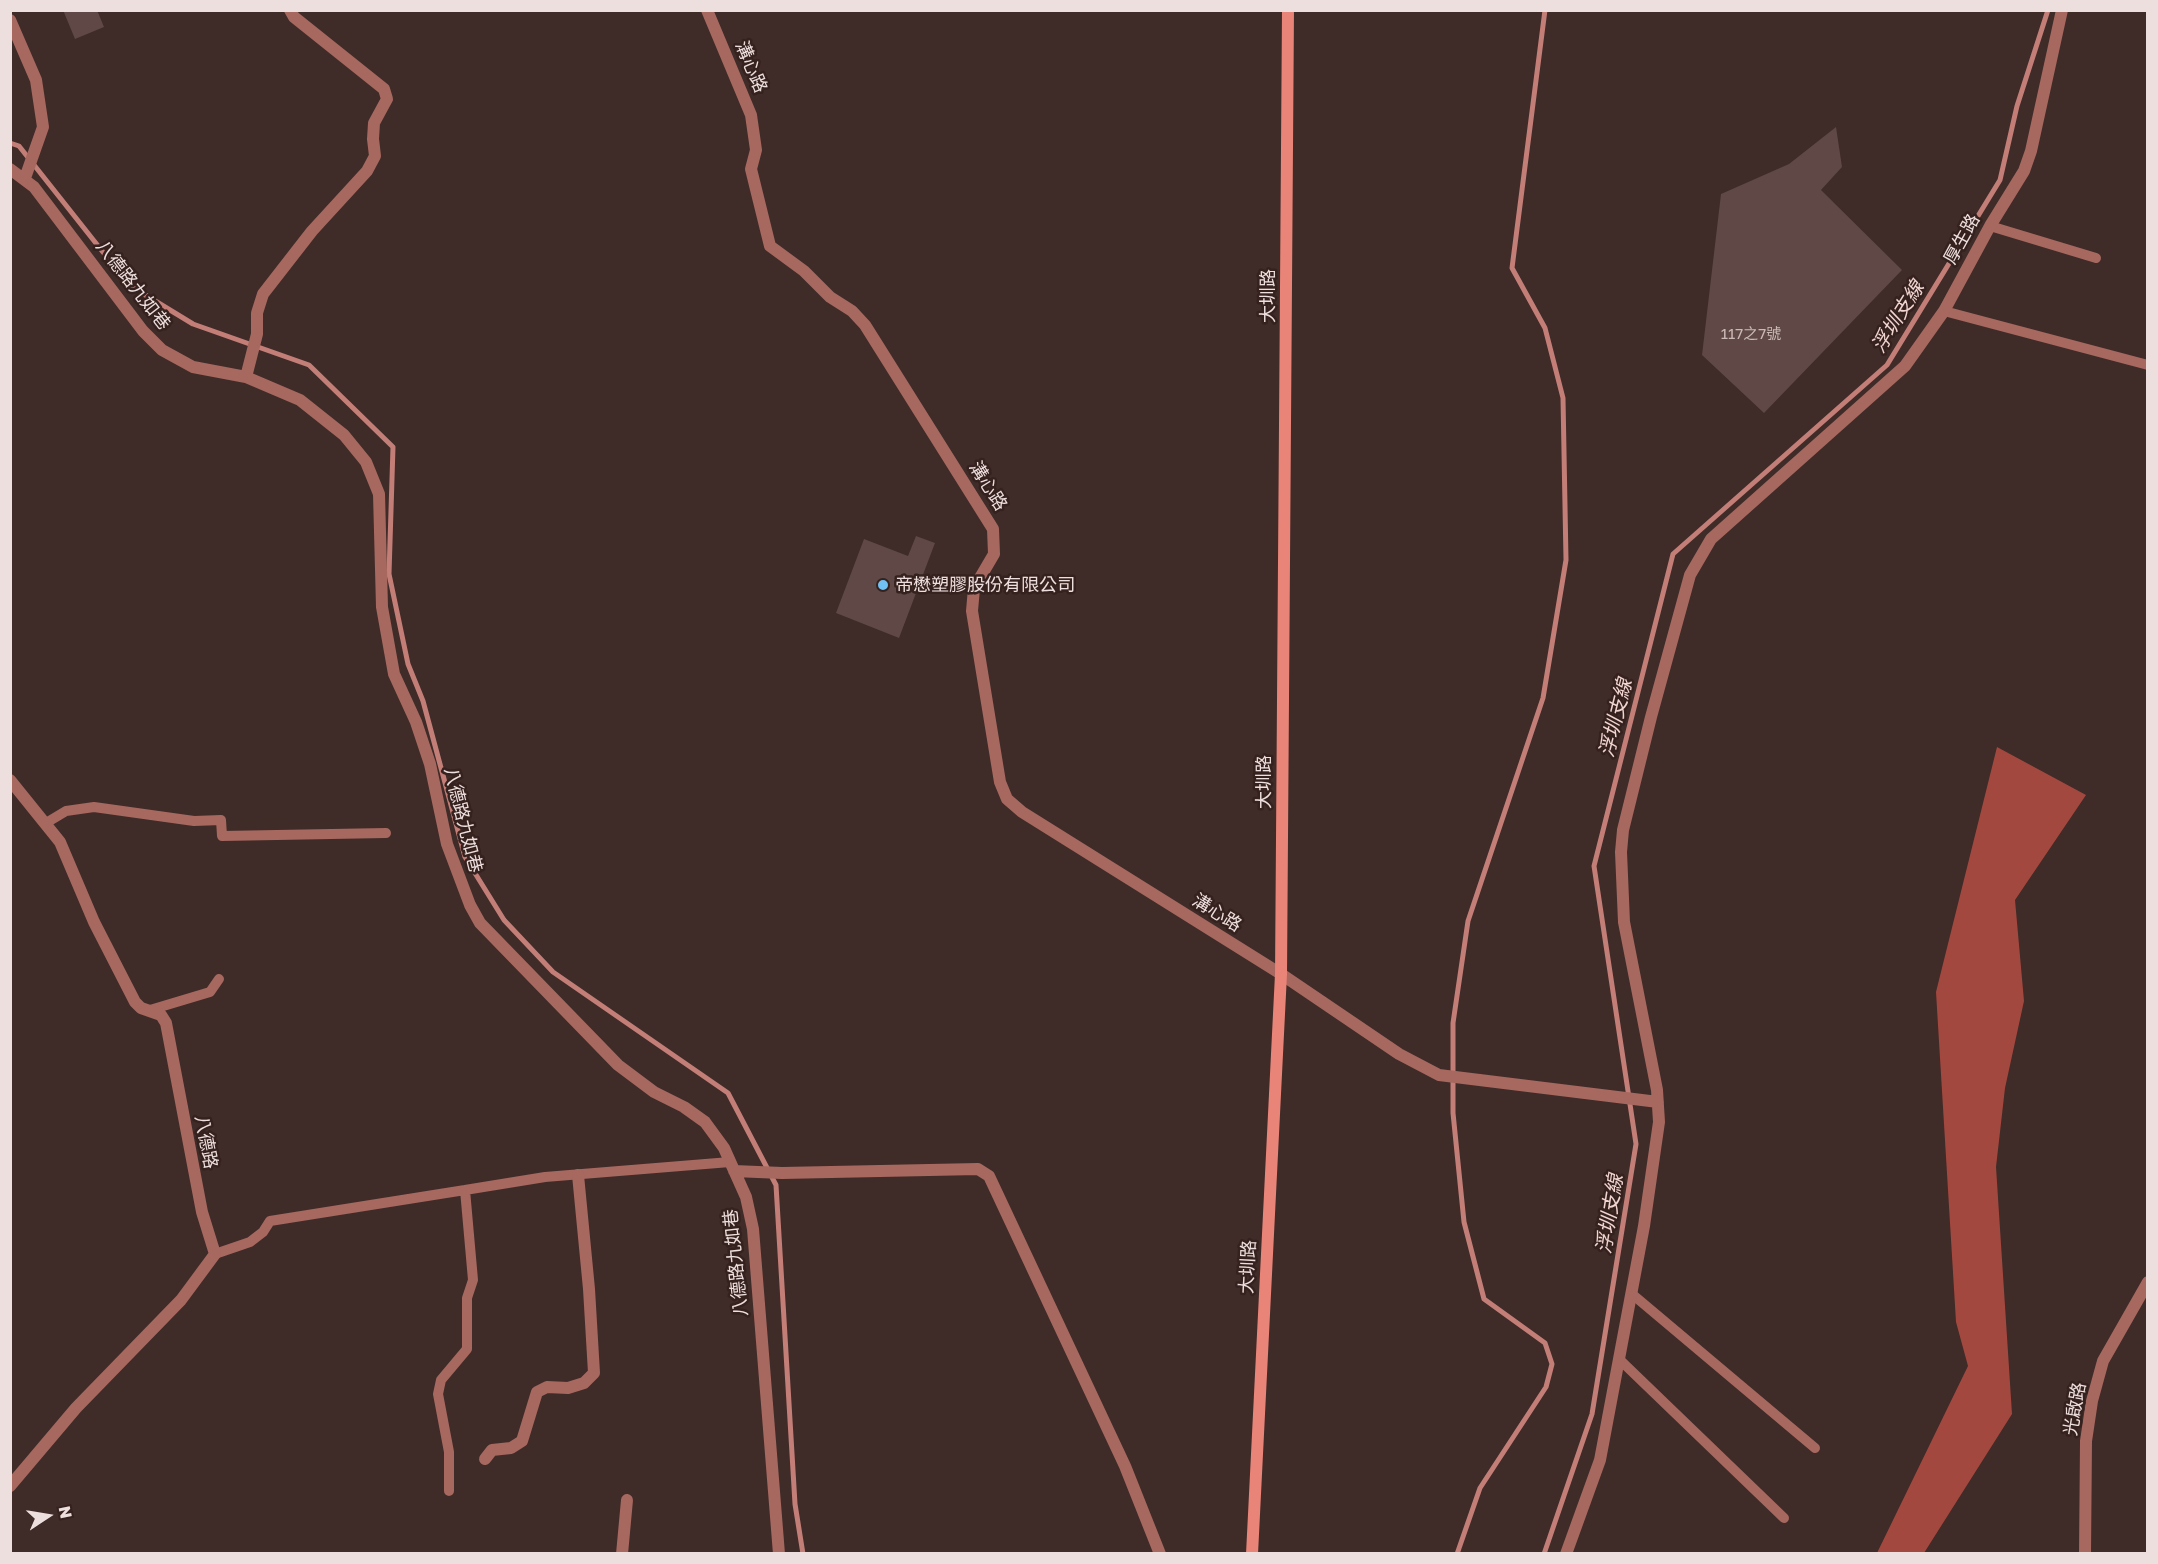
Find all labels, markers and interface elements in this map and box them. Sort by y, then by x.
street label: 溝心路 [731,38,771,96]
street label: 厚生路 [1939,210,1985,268]
street label: 八德路九如巷 [91,236,175,334]
street label: 大圳路 [1257,269,1279,323]
water label: 浮圳支線 [1867,277,1929,357]
house number: 117之7號 [1721,325,1781,343]
street label: 溝心路 [965,457,1011,515]
place label: 帝懋塑膠股份有限公司 [895,574,1075,596]
marker: 帝懋塑膠股份有限公司 [876,578,890,592]
water label: 浮圳支線 [1595,676,1637,760]
street label: 大圳路 [1253,755,1275,809]
street label: 八德路九如巷 [439,765,487,875]
street label: 溝心路 [1188,890,1246,936]
street label: 八德路 [190,1113,222,1171]
water label: 浮圳支線 [1592,1173,1628,1255]
street label: 八德路九如巷 [720,1208,752,1318]
street label: 大圳路 [1236,1239,1260,1295]
street label: 光啟路 [2060,1381,2090,1437]
north arrow [18,1486,78,1546]
text: N [55,1504,77,1520]

